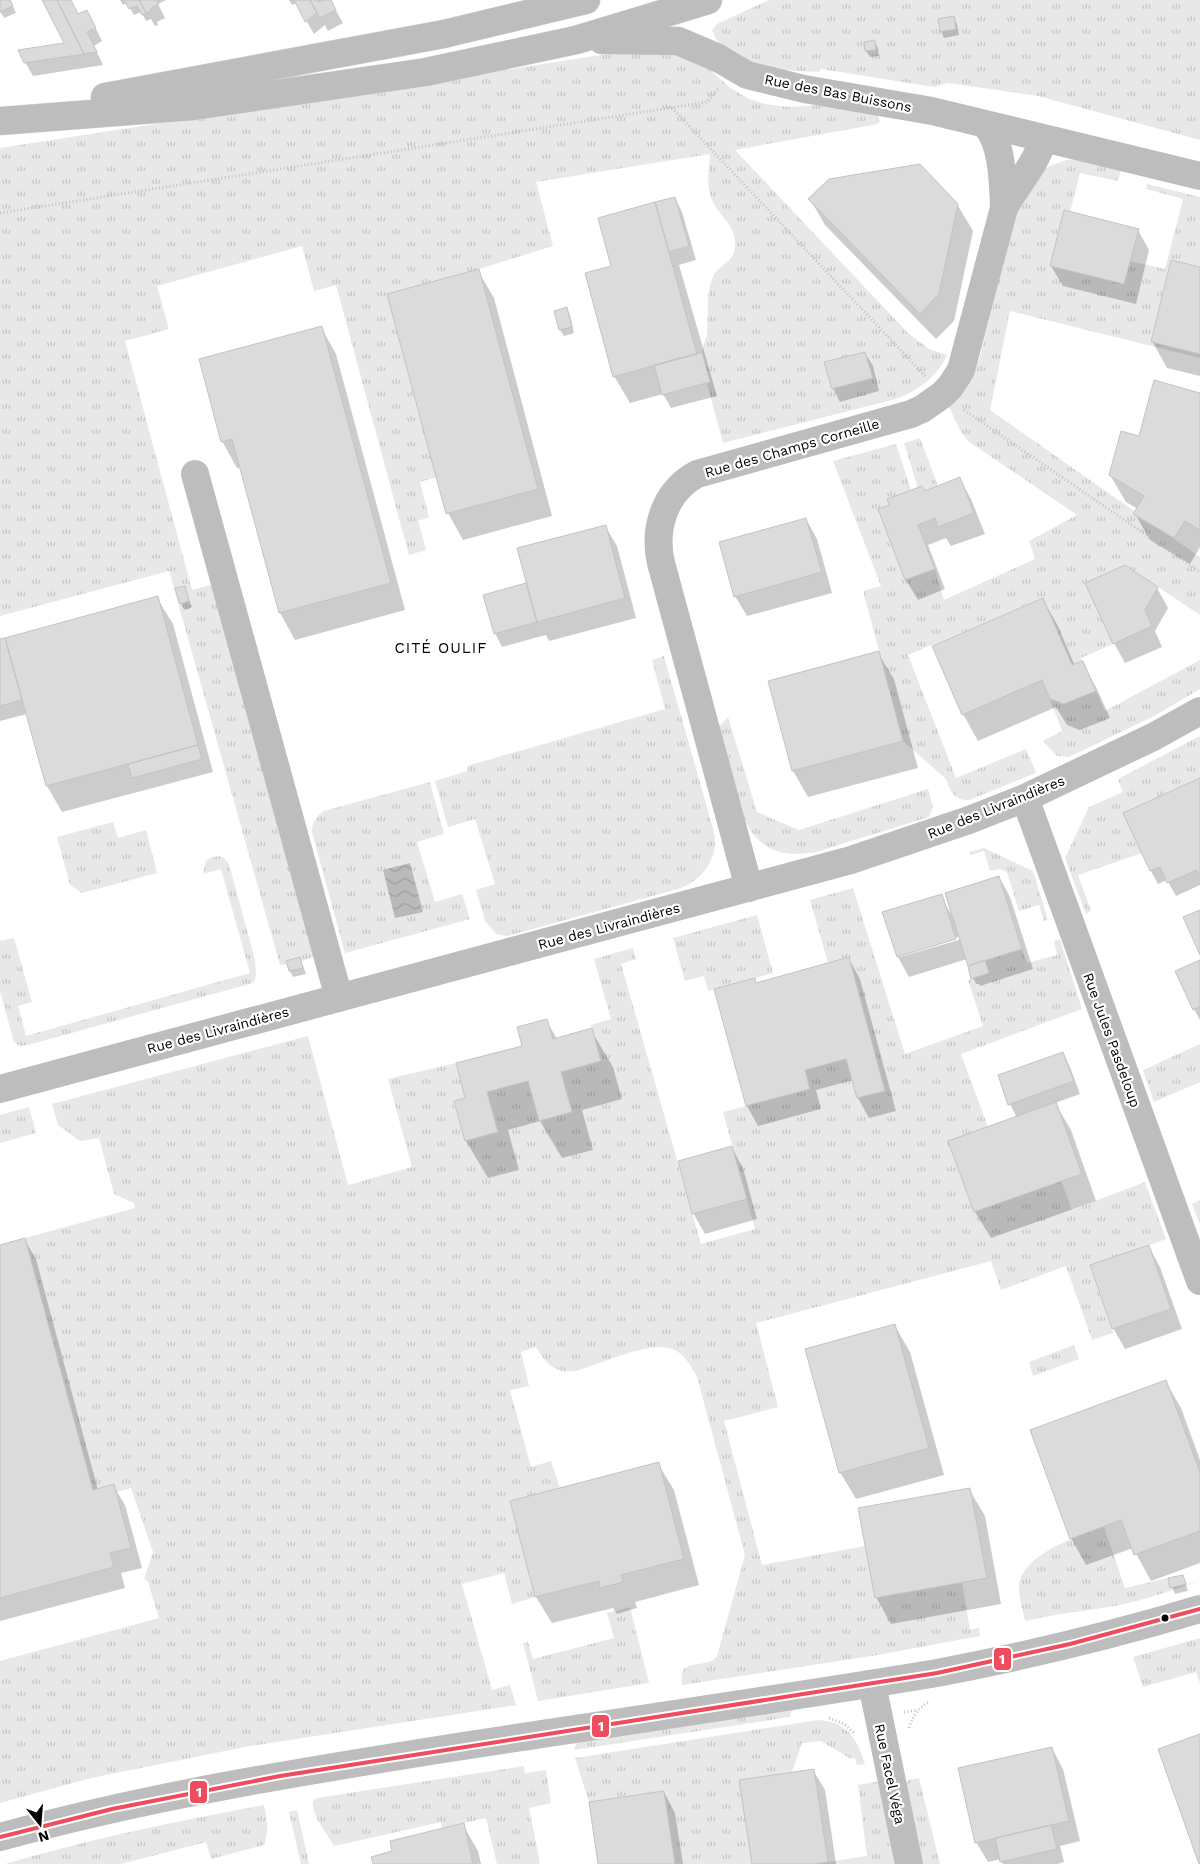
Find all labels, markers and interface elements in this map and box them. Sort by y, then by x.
street label: Rue des Bas Buissons [763,71,913,115]
street label: Rue des Champs Corneille [703,415,881,481]
district label: CITÉ OULIF [395,639,487,657]
street label: Rue des Livraindières [925,772,1067,842]
street label: Rue des Livraindières [536,899,682,953]
street label: Rue Jules Pasdeloup [1080,971,1144,1109]
street label: Rue des Livraindières [145,1003,291,1057]
unlabelled marker [1160,1613,1170,1623]
line badge: 1 [993,1647,1012,1671]
text: 1 [999,1651,1005,1667]
line badge: 1 [591,1714,610,1738]
text: 1 [598,1718,604,1734]
street label: Rue Facel Véga [872,1722,908,1826]
line badge: 1 [189,1780,208,1804]
text: 1 [196,1784,202,1800]
north arrow [15,1799,65,1849]
text: N [37,1827,51,1846]

